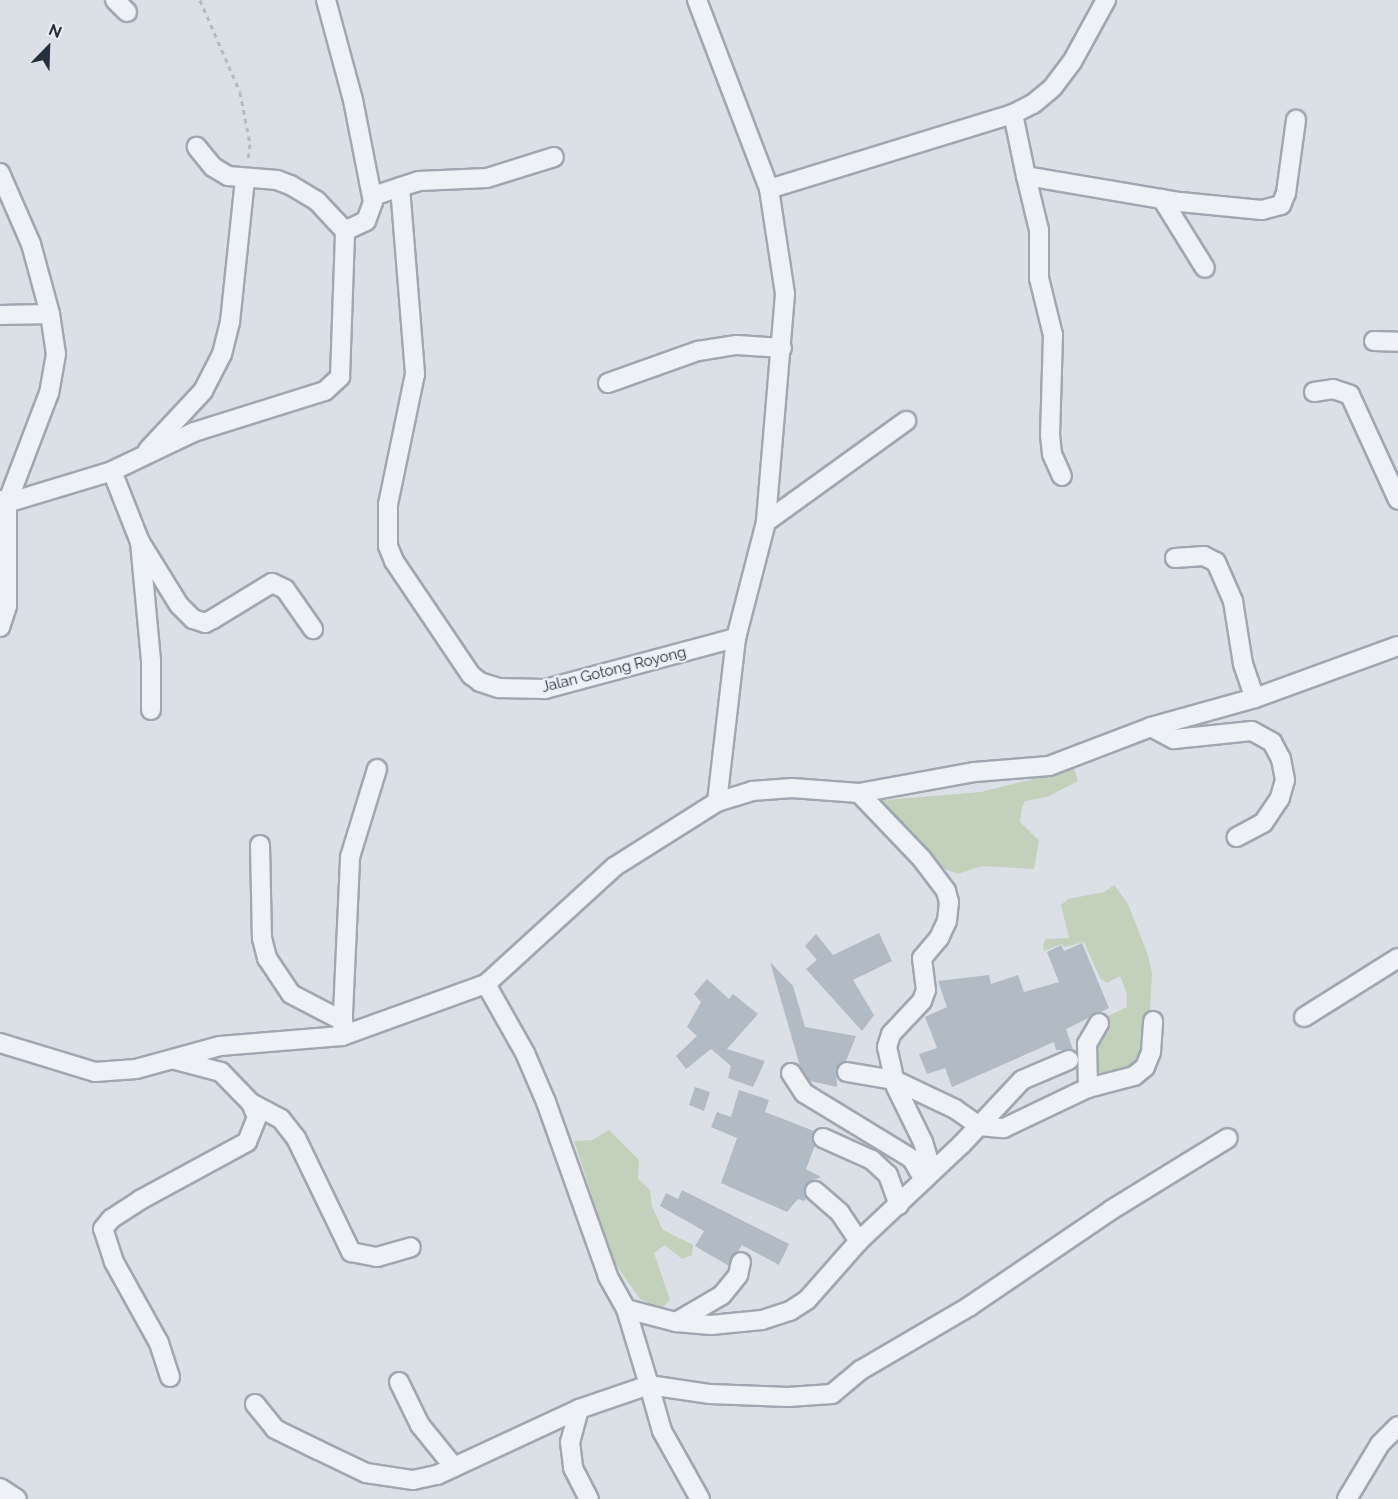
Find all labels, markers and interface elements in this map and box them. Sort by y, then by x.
north arrow [18,18,78,78]
text: N [46,20,65,42]
street label: Jalan Gotong Royong [540,643,688,697]

